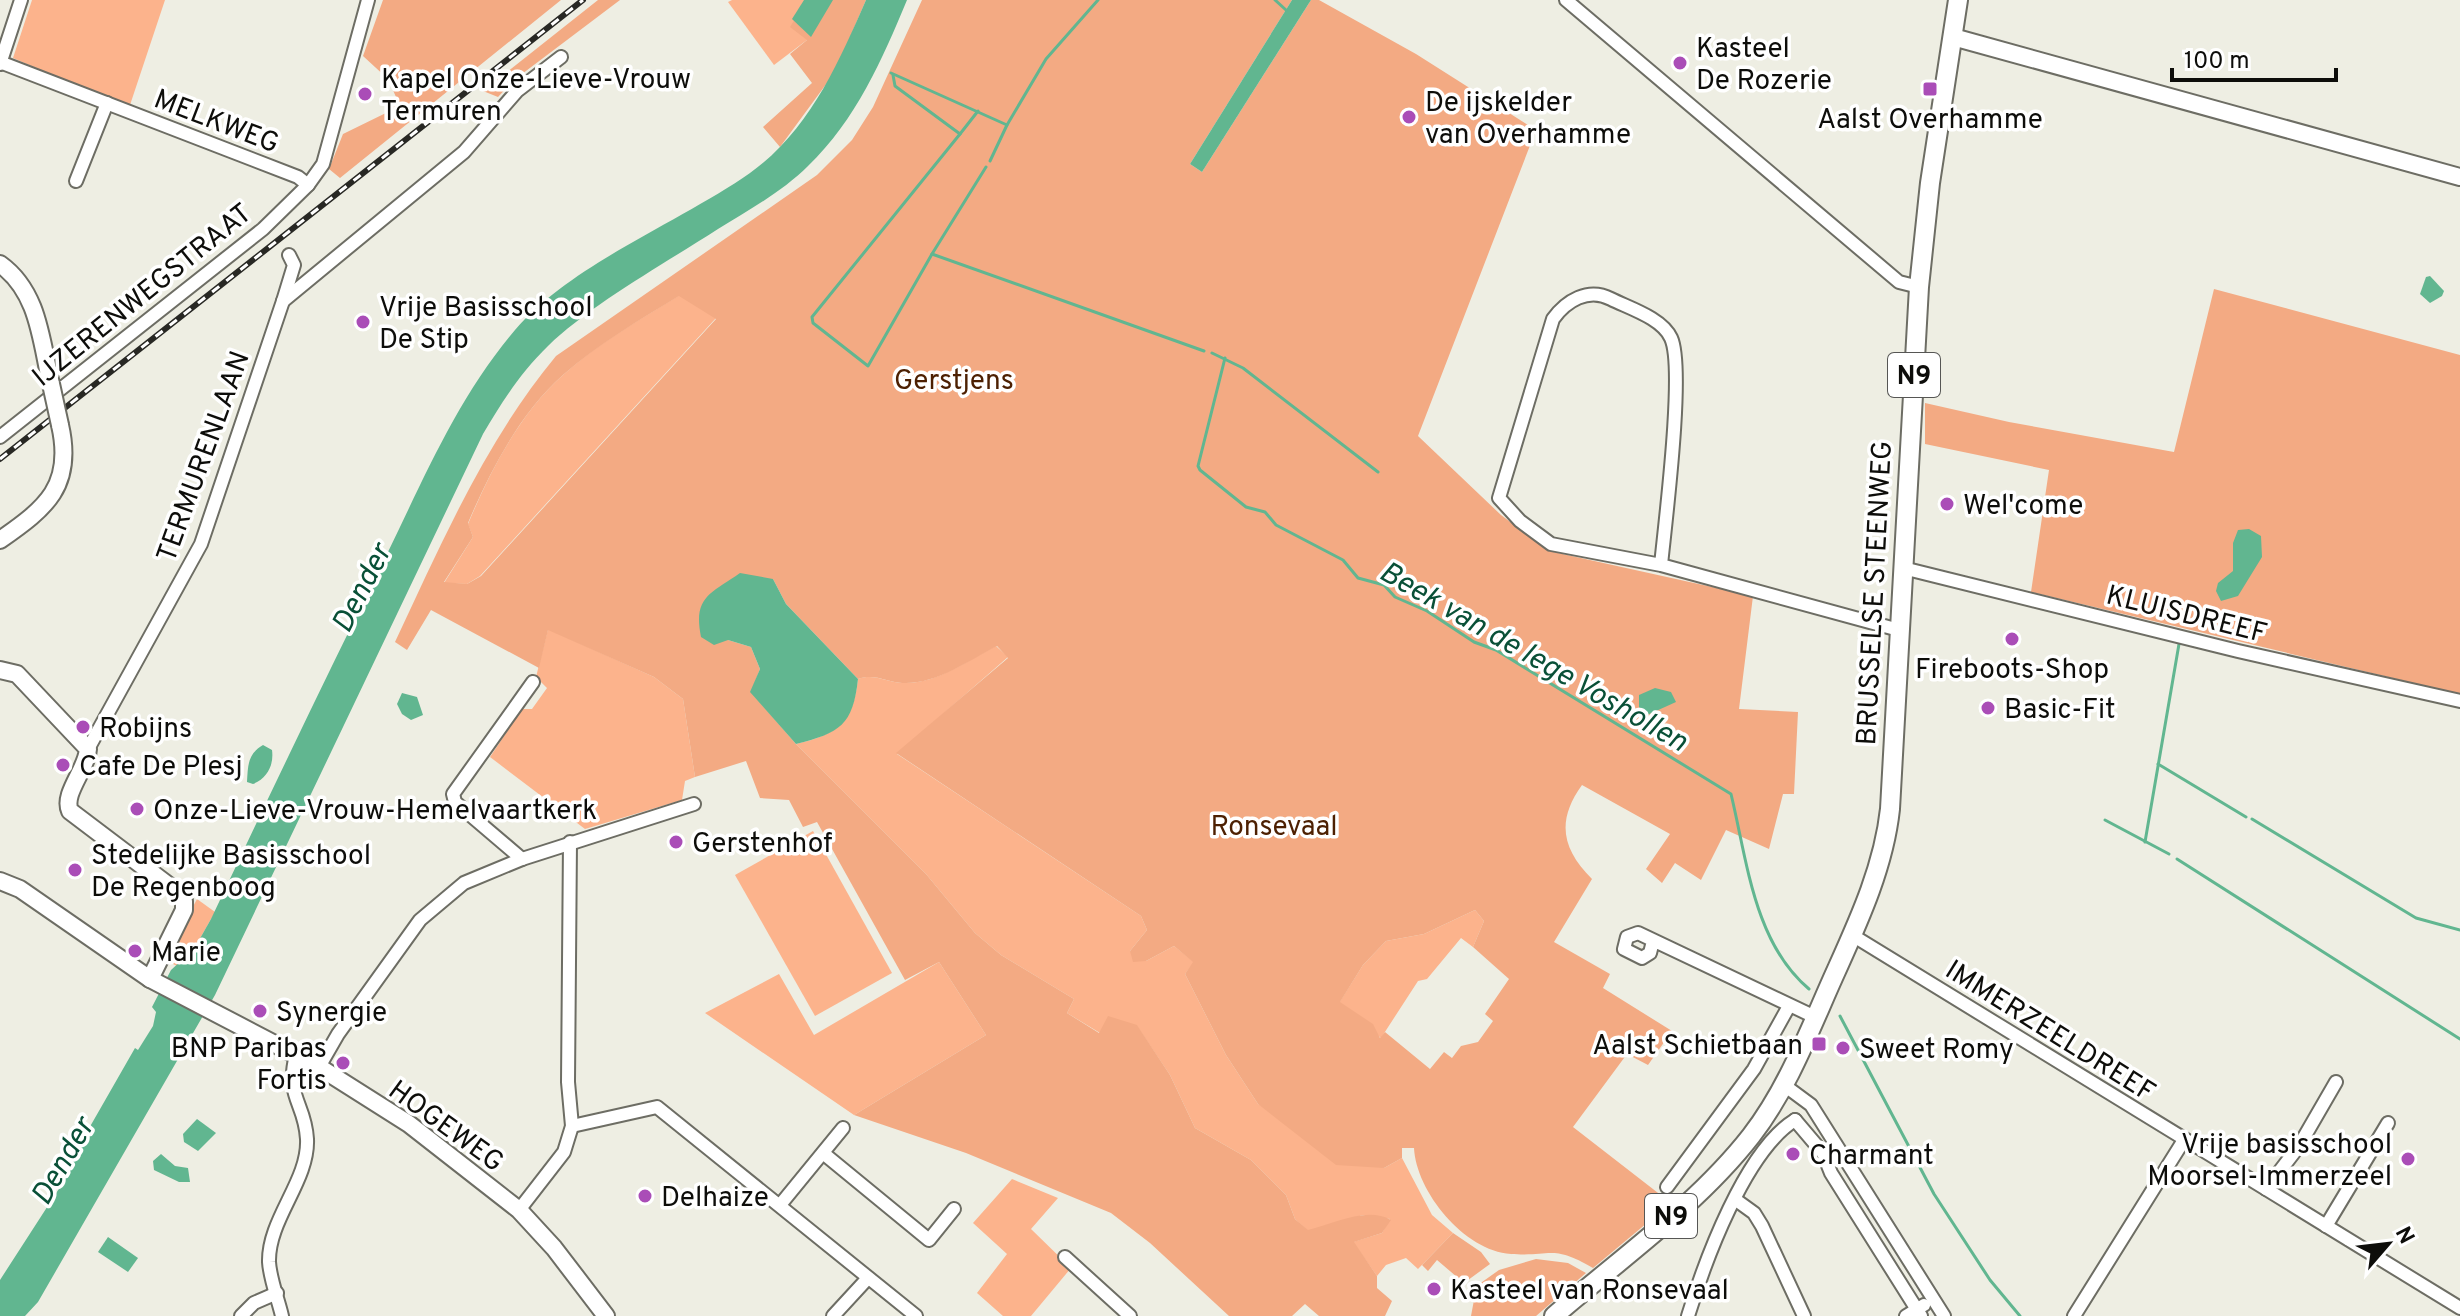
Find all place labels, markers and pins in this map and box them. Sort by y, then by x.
place label: Kasteel De Rozerie [1696,32,1832,100]
marker: Kasteel De Rozerie [1671,54,1689,72]
place label: Kapel Onze-Lieve-Vrouw Termuren [381,63,691,131]
marker: Aalst Overhamme [1921,80,1939,98]
marker: Kapel Onze-Lieve-Vrouw Termuren [356,85,374,103]
place label: De ijskelder van Overhamme [1425,86,1631,154]
place label: Aalst Overhamme [1817,103,2043,139]
marker: De ijskelder van Overhamme [1400,108,1418,126]
place label: Vrije Basisschool De Stip [379,291,592,359]
marker: Vrije Basisschool De Stip [354,313,372,331]
place label: Wel'come [1963,489,2083,525]
marker: Wel'come [1938,495,1956,513]
marker: Fireboots-Shop [2003,630,2021,648]
place label: Fireboots-Shop [1915,653,2109,689]
place label: Basic-Fit [2004,693,2116,729]
marker: Basic-Fit [1979,699,1997,717]
place label: Robijns [99,712,192,748]
marker: Robijns [74,718,92,736]
place label: Cafe De Plesj [79,750,243,786]
marker: Cafe De Plesj [54,756,72,774]
place label: Onze-Lieve-Vrouw-Hemelvaartkerk [153,794,597,830]
marker: Onze-Lieve-Vrouw-Hemelvaartkerk [128,800,146,818]
place label: Gerstenhof [692,827,832,863]
marker: Gerstenhof [667,833,685,851]
place label: Stedelijke Basisschool De Regenboog [91,839,371,907]
marker: Stedelijke Basisschool De Regenboog [66,861,84,879]
place label: Marie [151,936,221,972]
marker: Marie [126,942,144,960]
place label: Synergie [276,996,387,1032]
marker: Synergie [251,1002,269,1020]
place label: Aalst Schietbaan [1592,1029,1803,1065]
place label: BNP Paribas Fortis [171,1032,327,1100]
place label: Sweet Romy [1859,1033,2014,1069]
marker: Aalst Schietbaan [1810,1035,1828,1053]
marker: Sweet Romy [1834,1039,1852,1057]
marker: BNP Paribas Fortis [334,1054,352,1072]
place label: Vrije basisschool Moorsel-Immerzeel [2147,1128,2392,1196]
place label: Charmant [1809,1139,1934,1175]
marker: Charmant [1784,1145,1802,1163]
marker: Vrije basisschool Moorsel-Immerzeel [2399,1150,2417,1168]
place label: Delhaize [661,1181,769,1217]
marker: Delhaize [636,1187,654,1205]
place label: Kasteel van Ronsevaal [1450,1274,1729,1310]
marker: Kasteel van Ronsevaal [1425,1280,1443,1298]

